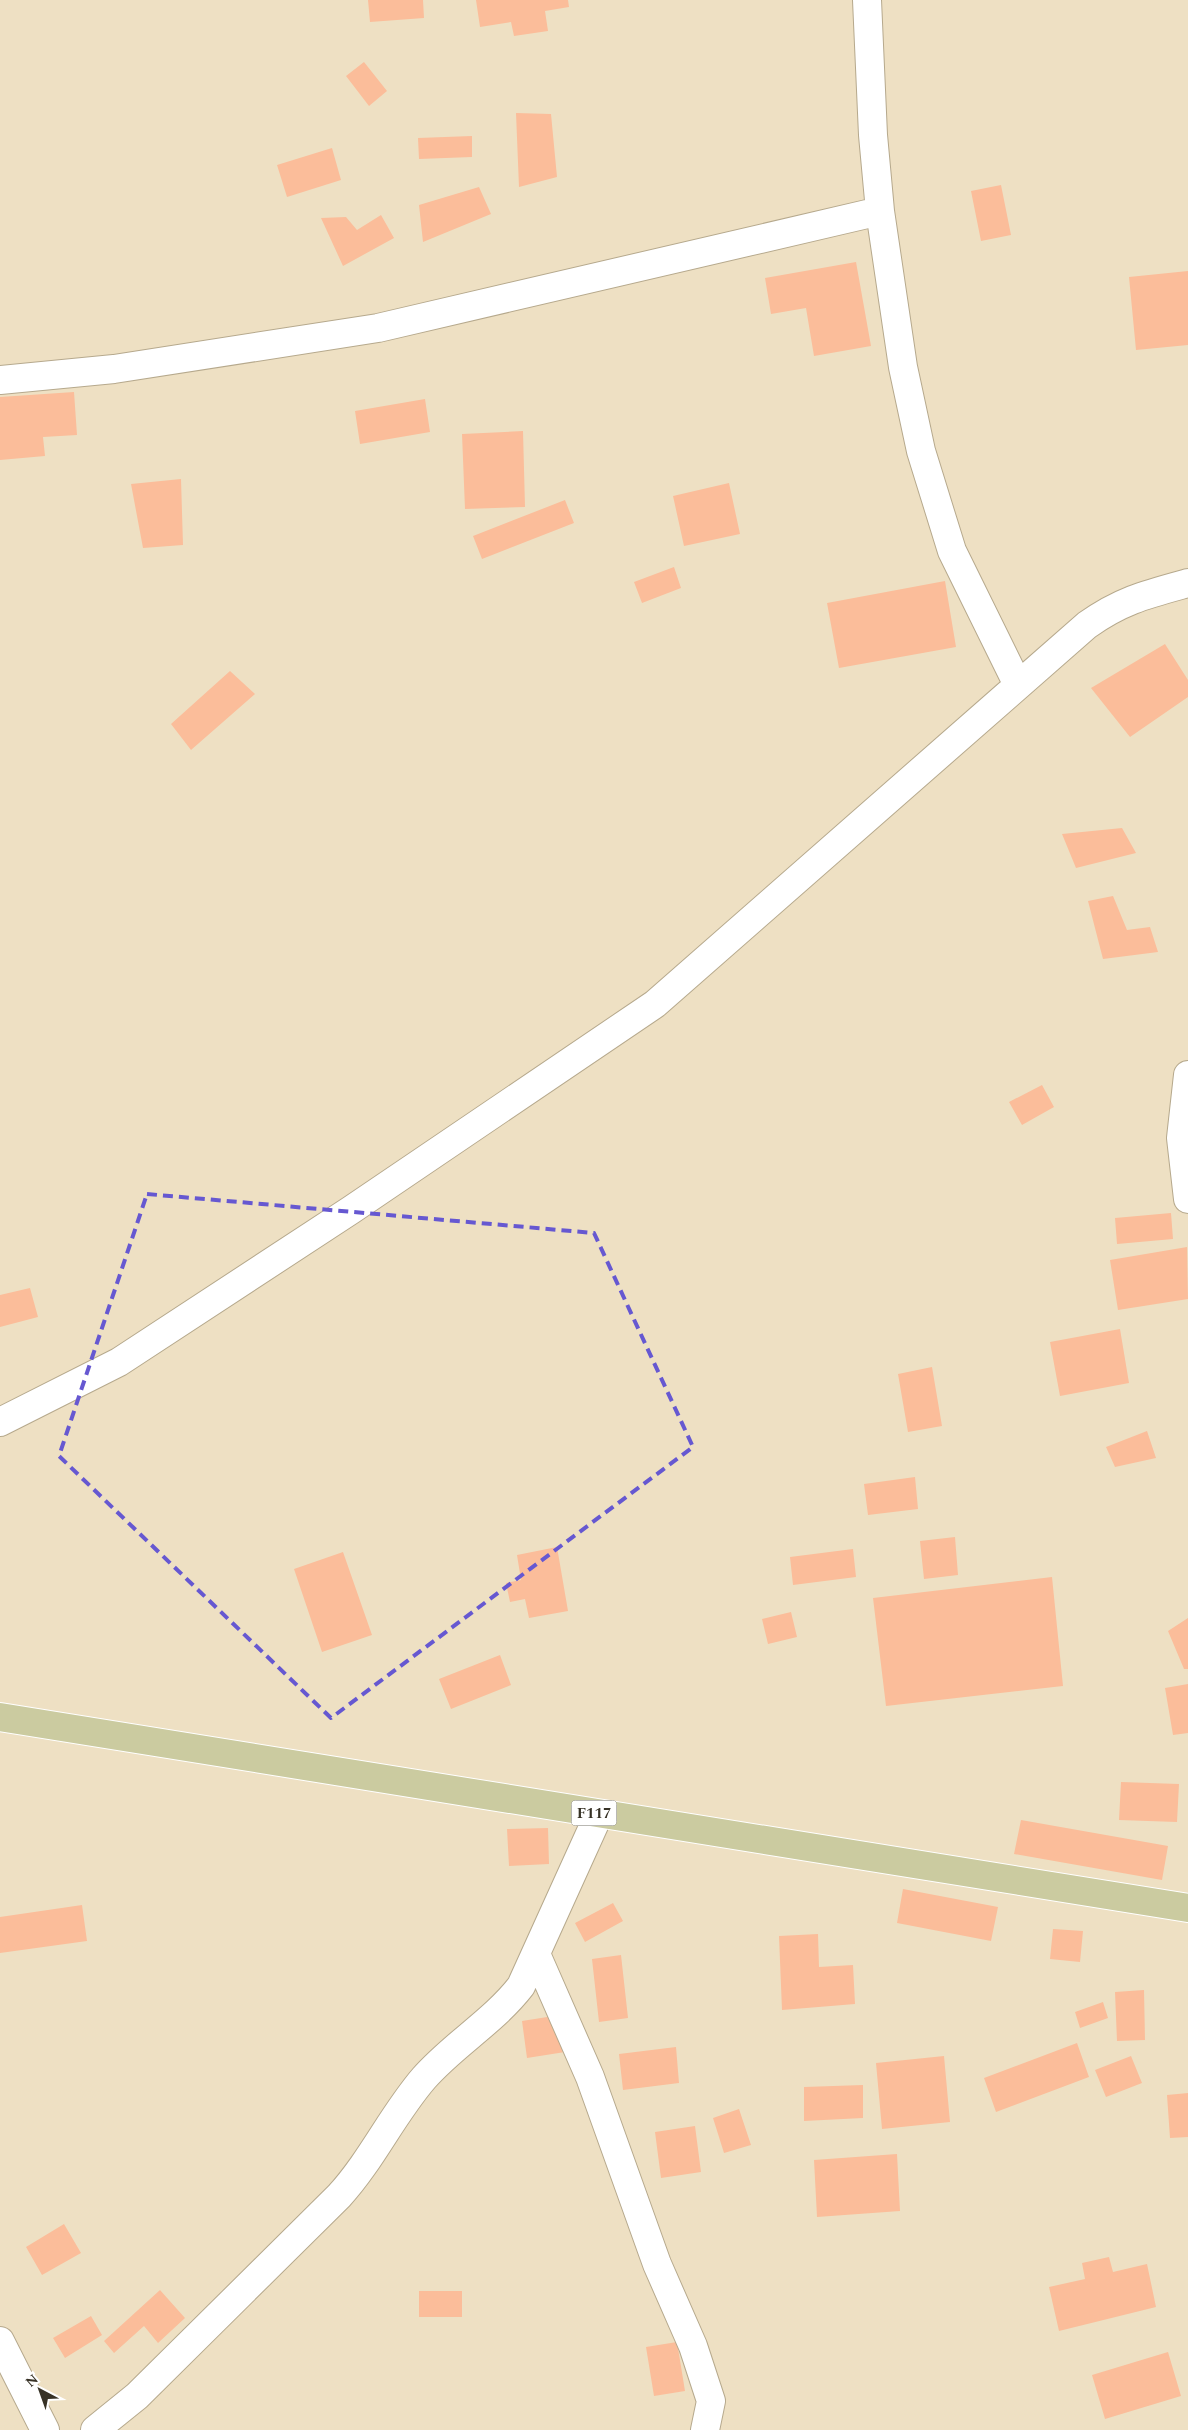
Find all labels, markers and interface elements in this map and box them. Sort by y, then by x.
road number: F117 [572,1800,616,1826]
north arrow [15,2365,65,2415]
text: N [21,2369,43,2392]

